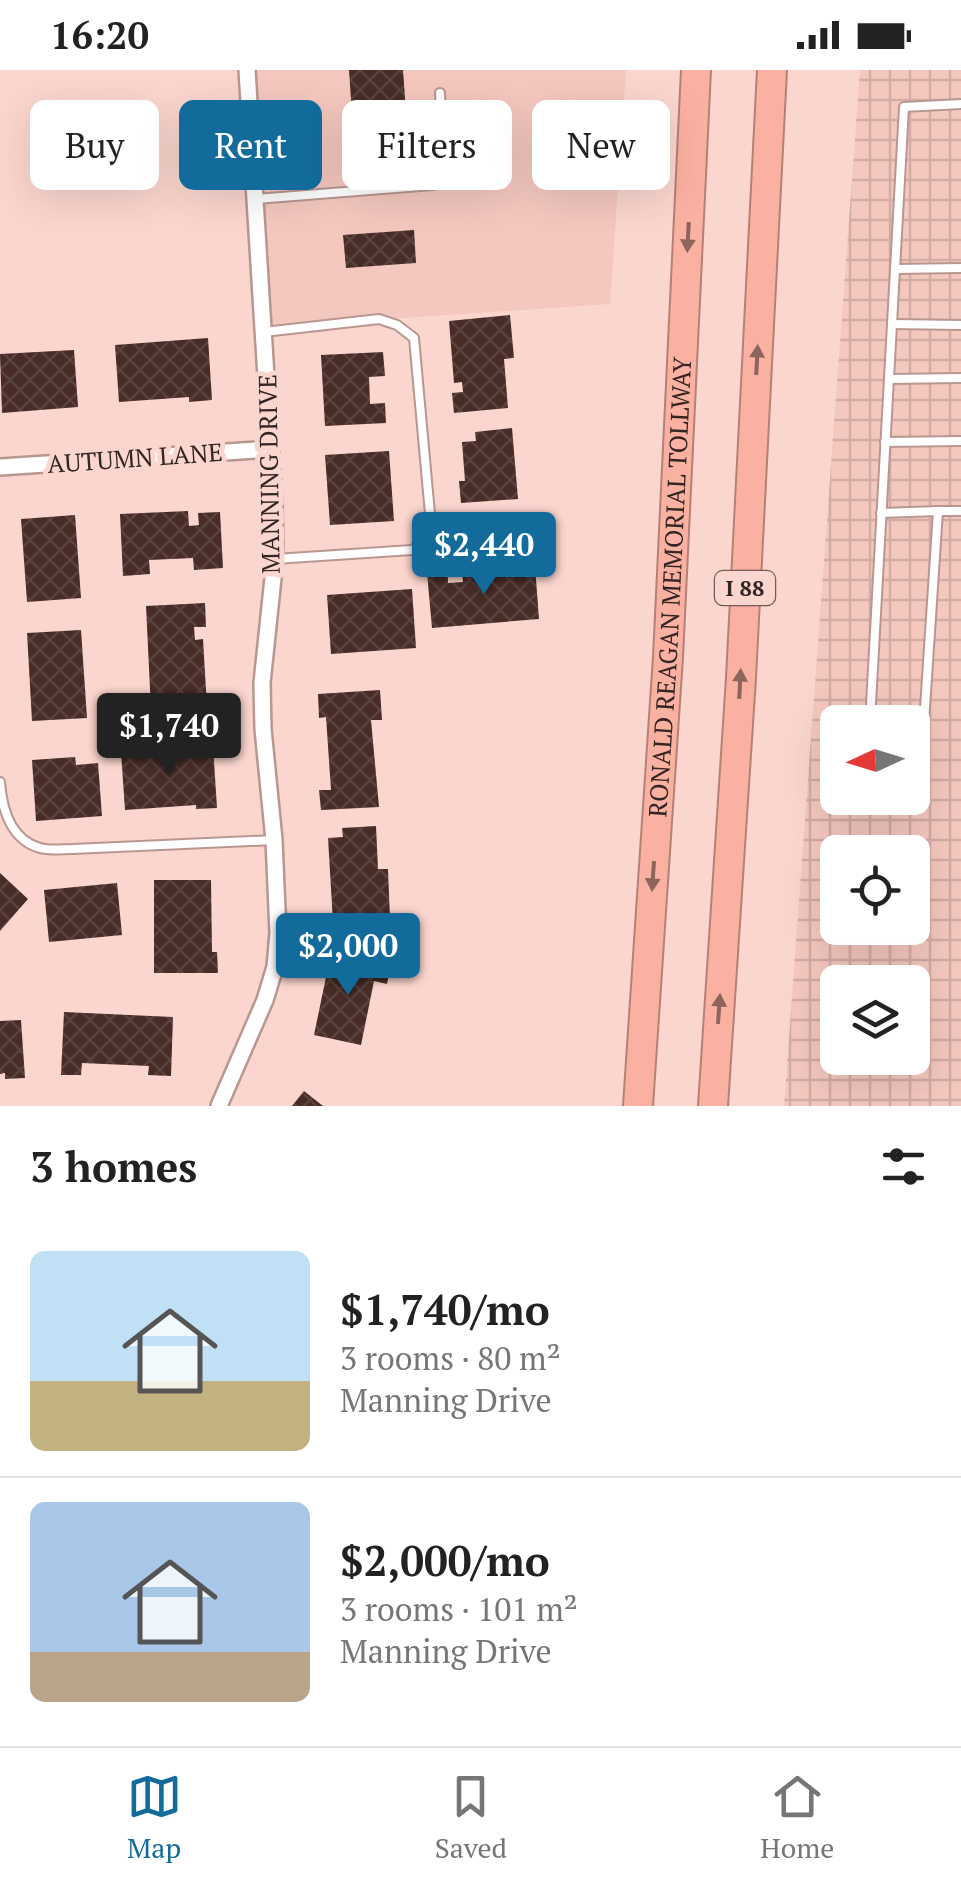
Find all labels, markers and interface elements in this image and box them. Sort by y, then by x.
text: 16:20 [50,10,149,60]
chip: Buy [30,100,159,190]
chip: Rent [179,100,322,190]
chip: Filters [342,100,512,190]
chip: New [532,100,670,190]
one-way arrow [680,222,696,254]
one-way arrow [749,343,765,375]
street label: RONALD REAGAN MEMORIAL TOLLWAY [640,355,698,818]
street label: MANNING DRIVE [250,374,287,574]
street label: AUTUMN LANE [46,435,224,480]
pin: $2,440 [403,512,565,597]
text: $2,440 [434,523,534,565]
road number: I 88 [715,571,775,605]
one-way arrow [732,668,748,700]
pin: $1,740 [88,693,250,778]
text: $1,740 [119,704,219,746]
north arrow [820,705,930,815]
map controls [820,705,930,1075]
button: locate [820,835,930,945]
one-way arrow [645,861,661,893]
pin: $2,000 [267,913,429,998]
text: $2,000 [298,924,398,966]
button: layers [820,965,930,1075]
one-way arrow [711,992,727,1024]
text: 3 homes [30,1138,197,1194]
icon: filters [876,1139,931,1194]
text: $1,740/mo [340,1281,550,1337]
icon: home [110,1291,230,1411]
text: 3 rooms · 80 m² [340,1337,561,1379]
text: Manning Drive [340,1379,552,1421]
text: $2,000/mo [340,1532,550,1588]
icon: home [110,1542,230,1662]
text: 3 rooms · 101 m² [340,1588,578,1630]
text: Manning Drive [340,1630,552,1672]
tab: Map [127,1769,182,1866]
tab: Saved [435,1769,507,1866]
tab: Home [760,1769,834,1866]

